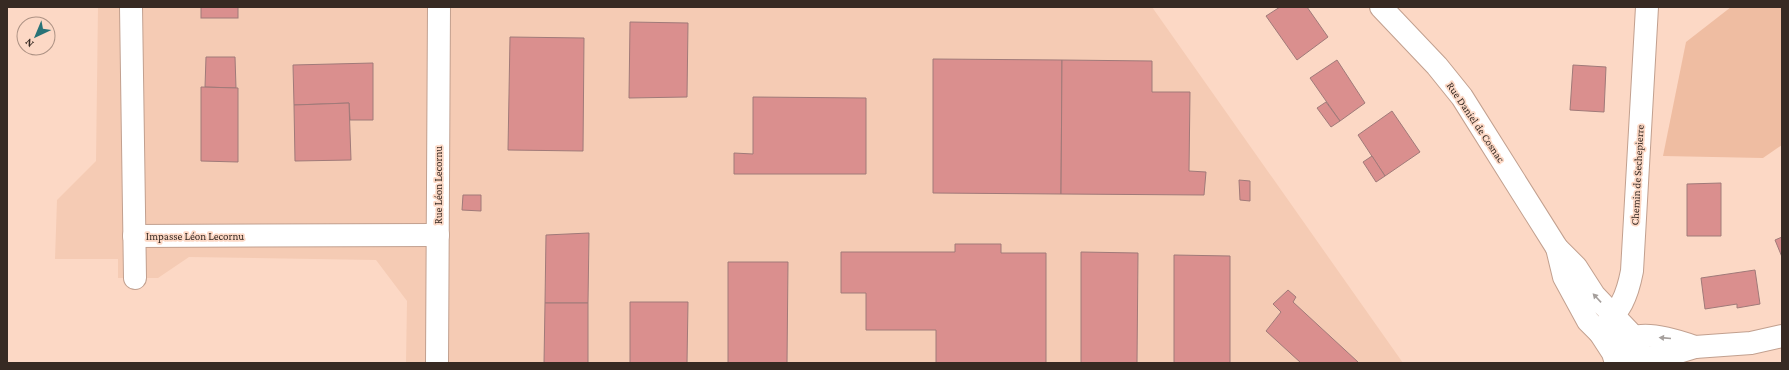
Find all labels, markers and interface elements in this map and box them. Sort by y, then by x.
north arrow [16,16,56,56]
text: N [22,36,36,50]
street label: Rue Daniel de Cosnac [1445,80,1508,165]
street label: Chemin de Sechepierre [1628,124,1647,226]
street label: Rue Léon Lecornu [432,146,444,224]
street label: Impasse Léon Lecornu [146,230,244,243]
one-way arrow [1592,293,1601,303]
one-way arrow [1659,335,1671,342]

